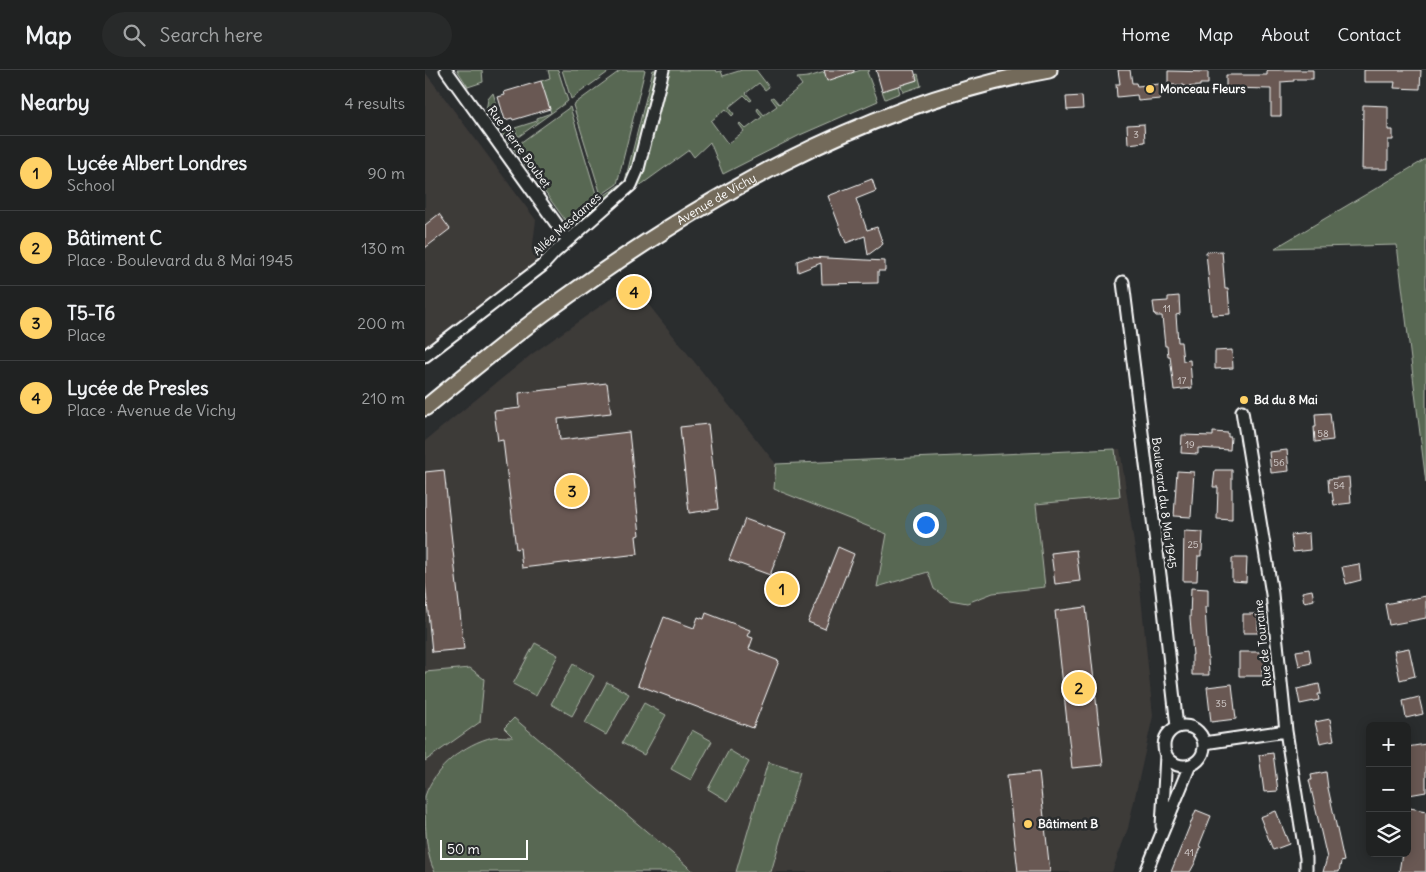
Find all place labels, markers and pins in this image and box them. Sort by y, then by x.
place label: Monceau Fleurs [1160,81,1246,96]
marker: Monceau Fleurs [1144,83,1156,95]
pin: 4 [618,273,650,311]
place label: Bd du 8 Mai [1254,392,1318,407]
marker: Bd du 8 Mai [1238,394,1250,406]
pin: 3 [556,472,588,510]
pin: 1 [766,570,798,608]
pin: 2 [1063,669,1095,707]
place label: Bâtiment B [1038,816,1098,831]
marker: Bâtiment B [1022,818,1034,830]

